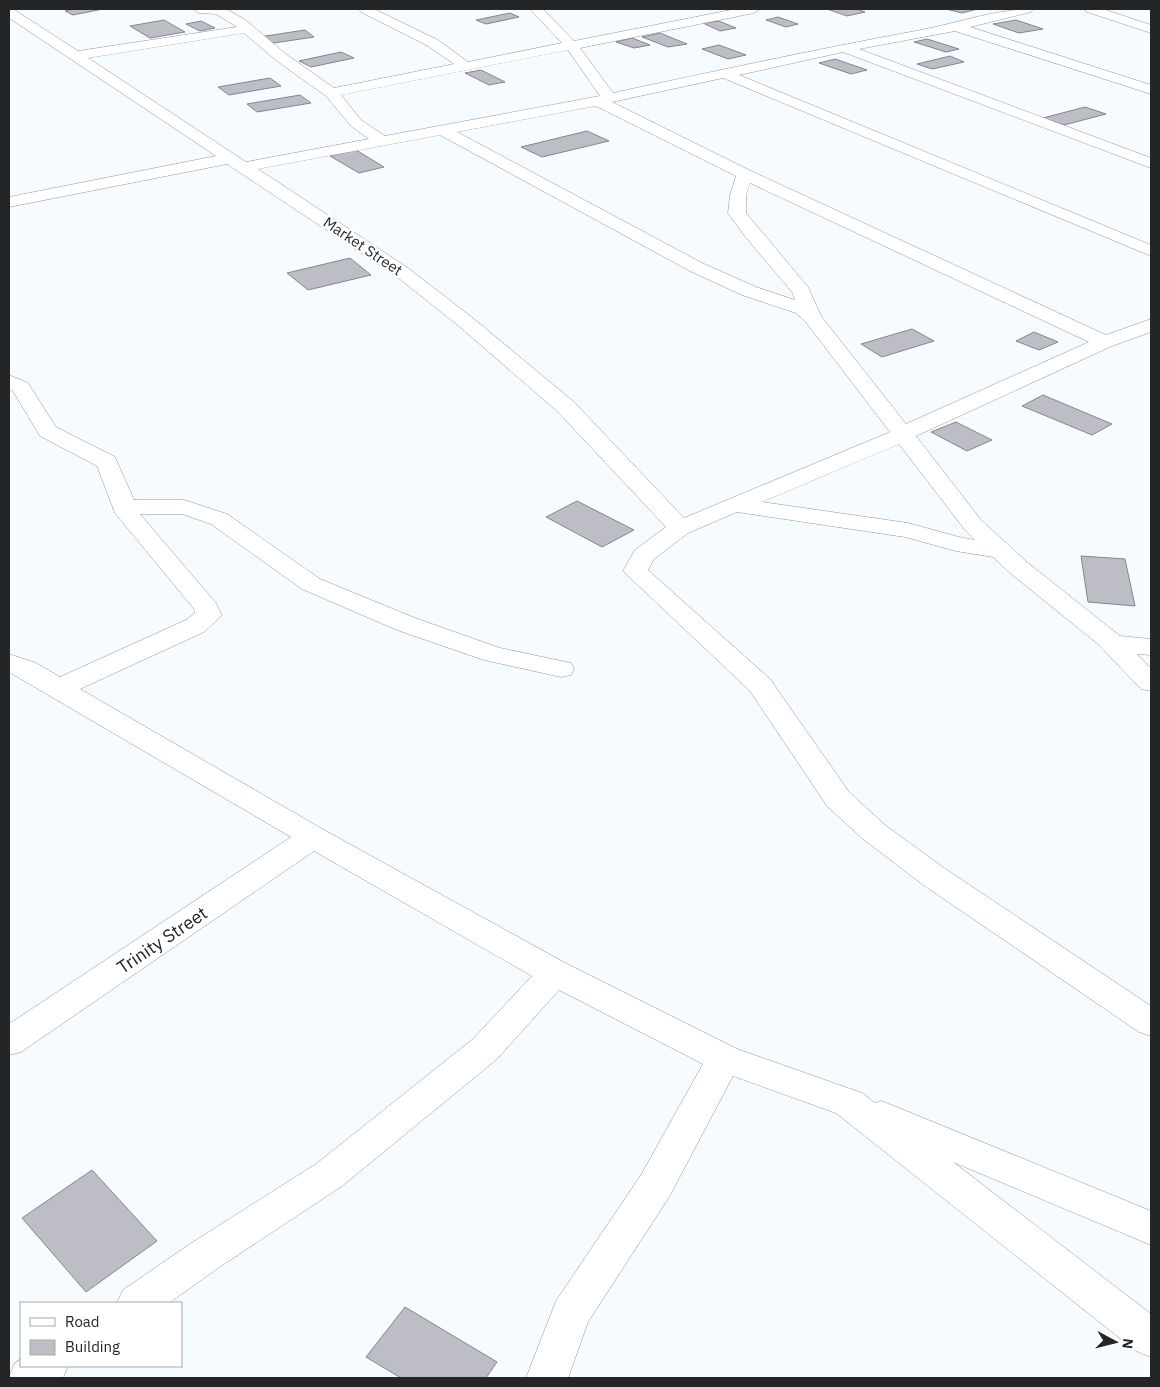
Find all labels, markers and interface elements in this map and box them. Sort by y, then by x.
street label: Market Street [320,213,406,279]
street label: Trinity Street [112,901,212,979]
legend [20,1302,182,1367]
text: Road [65,1312,100,1331]
north arrow [1090,1317,1140,1367]
text: Building [65,1337,120,1356]
text: N [1118,1337,1137,1350]

